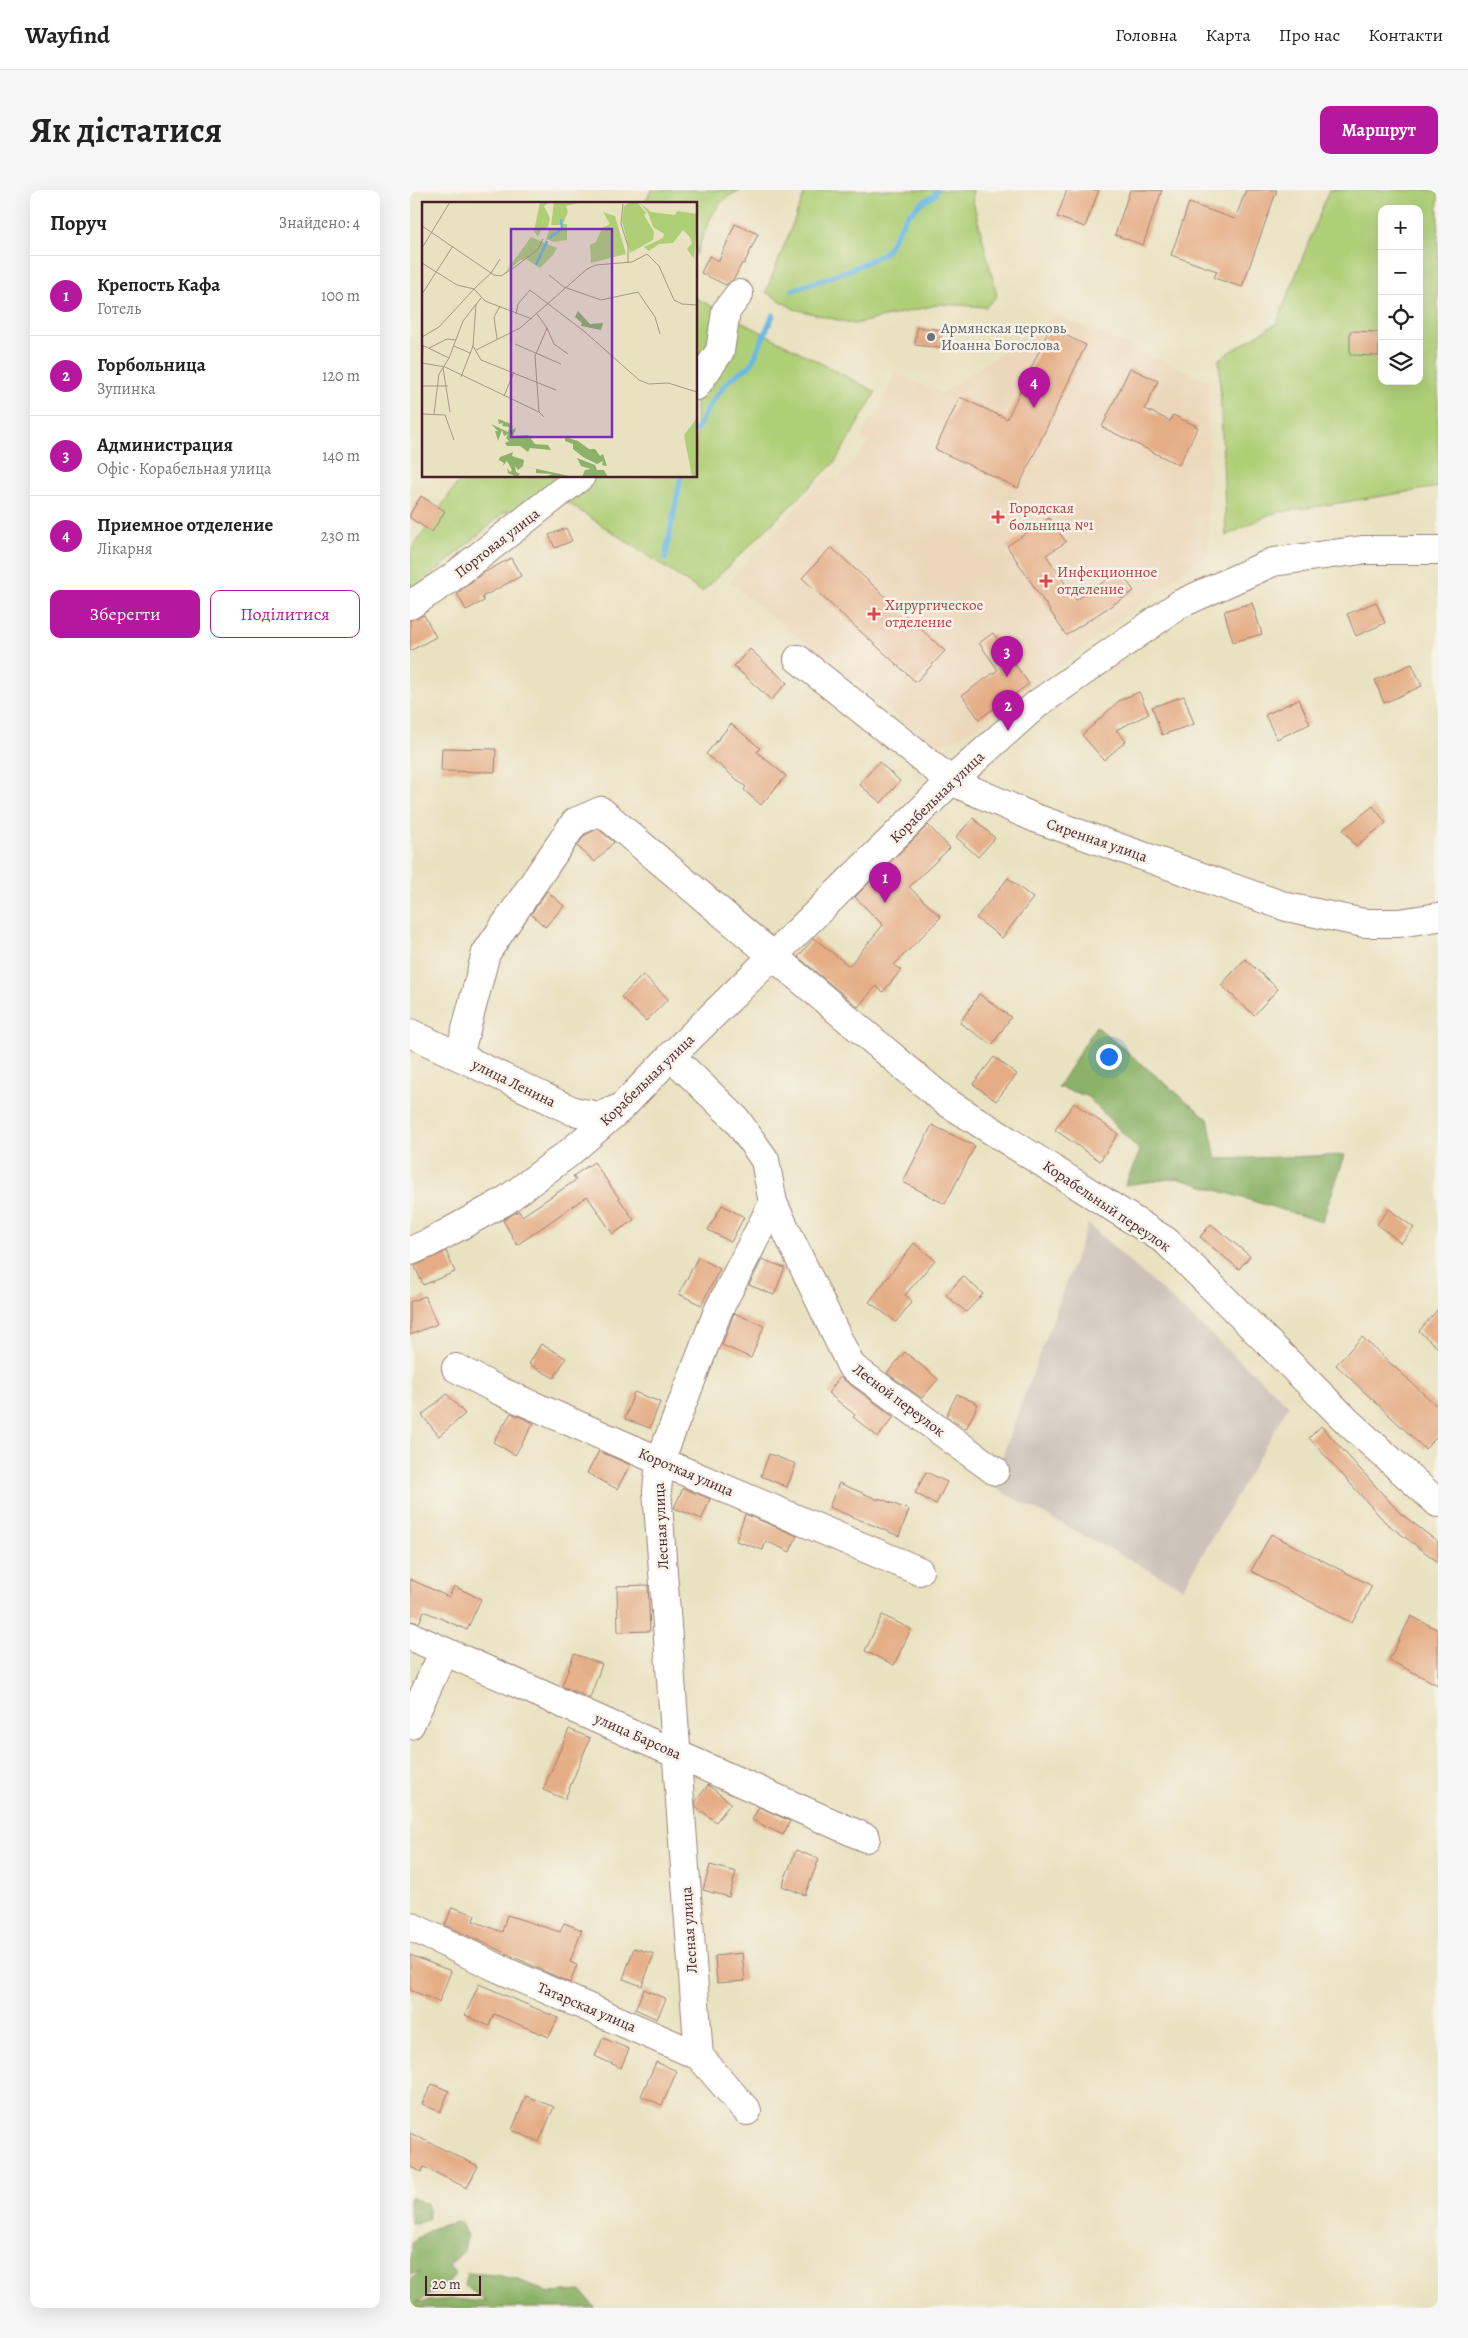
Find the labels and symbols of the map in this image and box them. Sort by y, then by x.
inset map [422,202,698,478]
place label: Армянская церковь Иоанна Богослова [940,318,1067,355]
marker: Армянская церковь Иоанна Богослова [925,331,937,343]
pin: 4 [1018,367,1050,408]
place label: Городская больница №1 [1009,498,1094,535]
street label: Портовая улица [450,503,544,582]
marker: Городская больница №1 [991,510,1005,524]
place label: Инфекционное отделение [1057,562,1157,599]
marker: Инфекционное отделение [1039,574,1053,588]
place label: Хирургическое отделение [885,595,984,632]
marker: Хирургическое отделение [867,607,881,621]
pin: 3 [991,636,1023,677]
pin: 2 [992,690,1024,731]
street label: Корабельная улица [885,747,989,847]
street label: Сиренная улица [1044,813,1150,867]
pin: 1 [869,862,901,903]
street label: Корабельная улица [595,1030,699,1130]
your location [1096,1044,1122,1070]
street label: улица Ленина [468,1054,559,1112]
street label: Корабельный переулок [1039,1156,1175,1256]
street label: Лесной переулок [849,1359,949,1441]
street label: Короткая улица [635,1443,737,1501]
street label: Лесная улица [649,1482,673,1570]
street label: улица Барсова [591,1708,685,1764]
street label: Лесная улица [676,1886,702,1974]
street label: Татарская улица [535,1977,639,2037]
scale bar [425,2273,481,2296]

